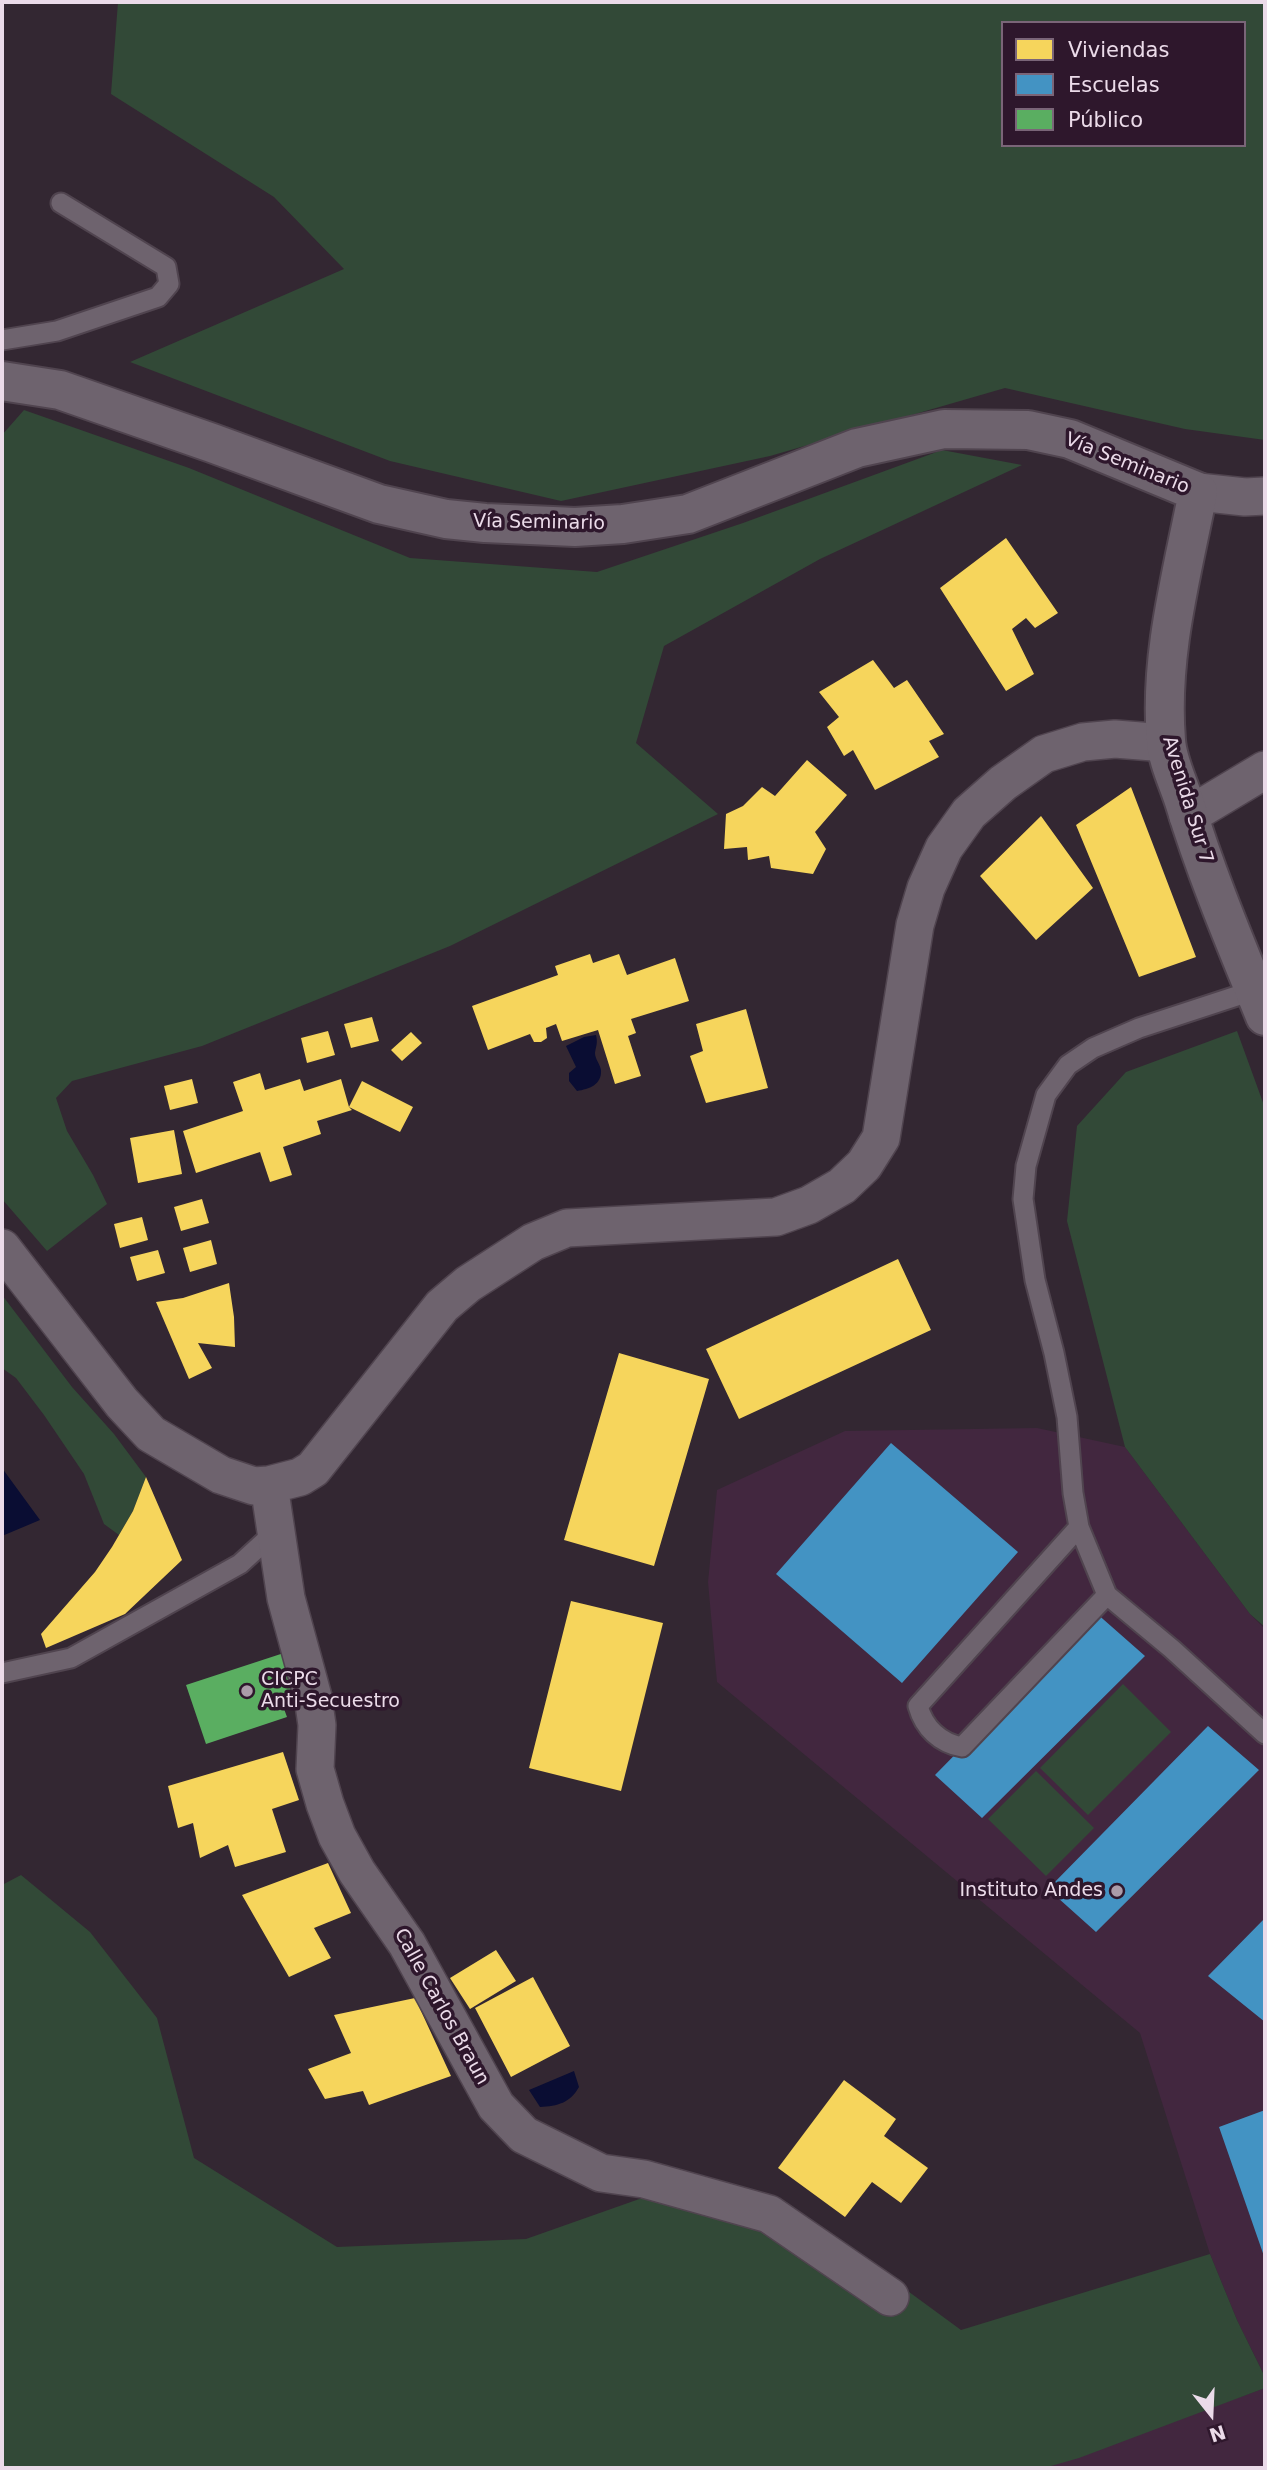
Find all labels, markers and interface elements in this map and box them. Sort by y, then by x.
legend [1001,21,1246,147]
text: Viviendas [1068,38,1169,62]
text: Escuelas [1068,73,1160,97]
text: Público [1068,108,1143,132]
street label: Vía Seminario [1062,429,1192,499]
street label: Vía Seminario [473,510,605,536]
street label: Avenida Sur 7 [1157,734,1217,866]
place label: CICPC Anti-Secuestro [261,1669,400,1713]
marker: CICPC Anti-Secuestro [239,1683,255,1699]
place label: Instituto Andes [959,1880,1103,1902]
marker: Instituto Andes [1109,1883,1125,1899]
street label: Calle Carlos Braun [389,1925,493,2089]
north arrow [1176,2379,1246,2449]
text: N [1207,2421,1228,2447]

